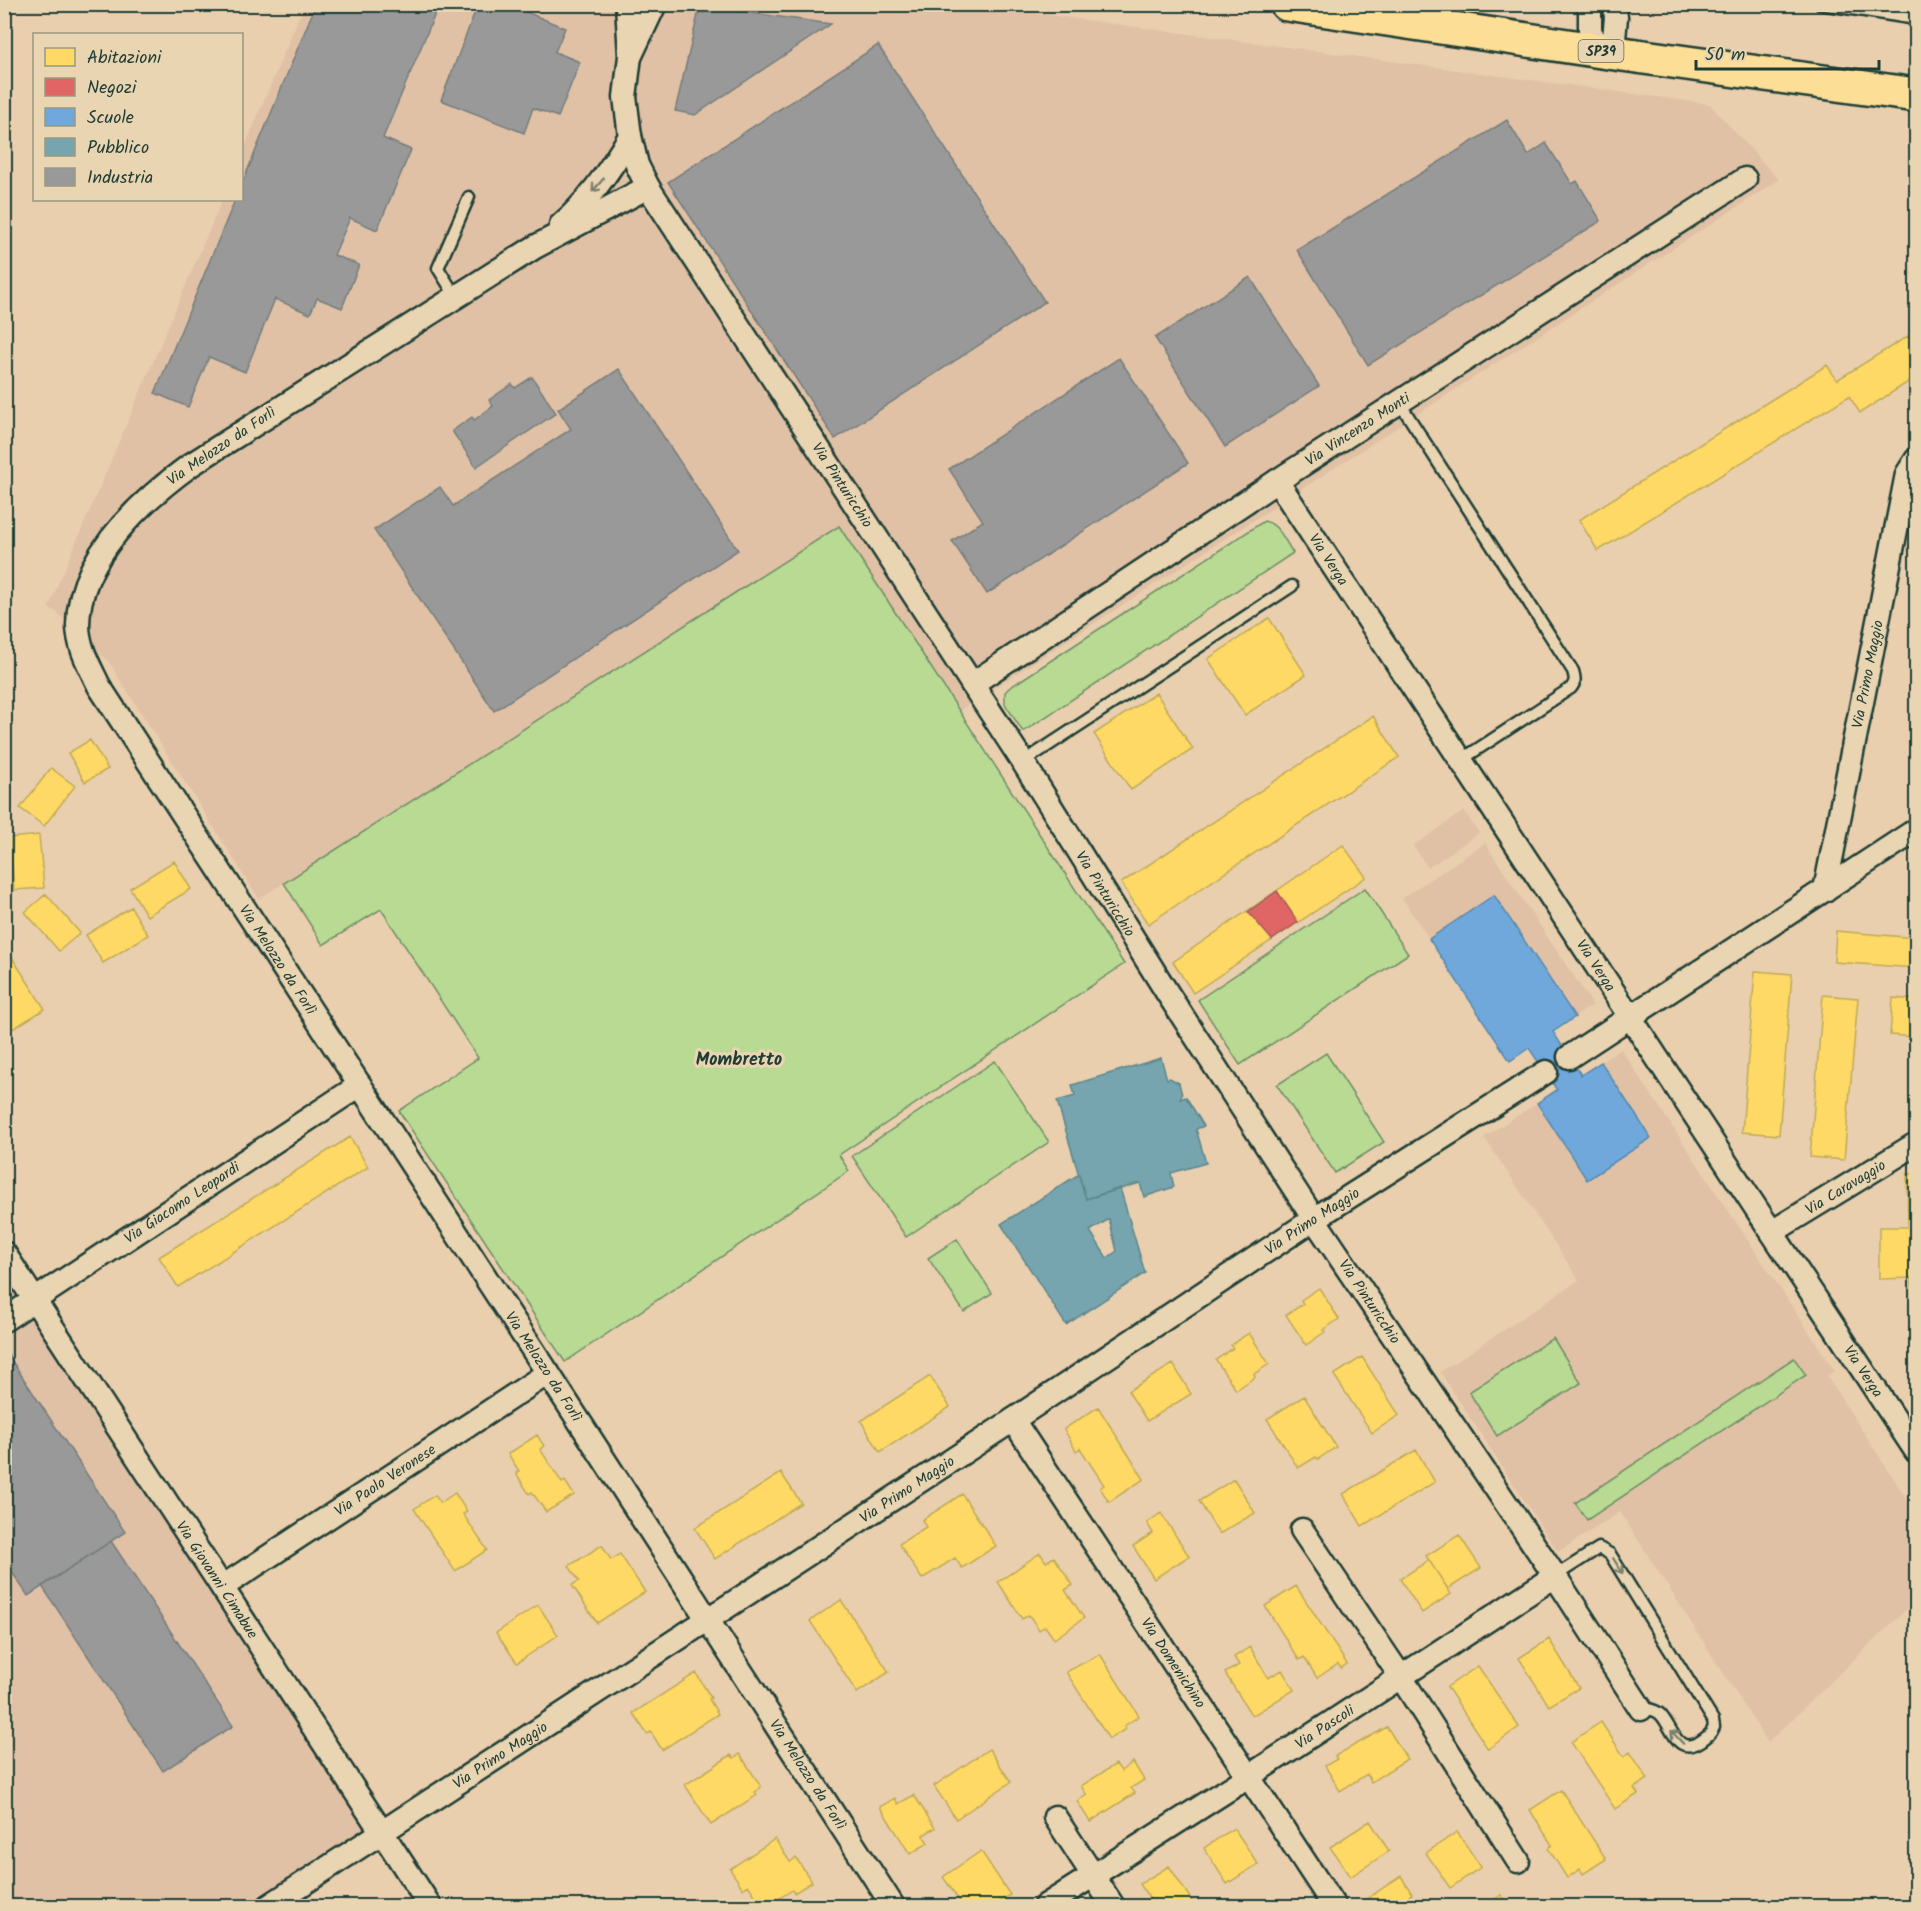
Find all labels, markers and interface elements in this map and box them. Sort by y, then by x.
legend [33,33,243,201]
scale bar [1696,33,1879,71]
road number: SP39 [1578,40,1624,62]
text: 50 m [1705,41,1745,70]
text: Abitazioni [87,44,162,73]
text: Negozi [87,74,137,103]
text: Scuole [87,104,134,133]
text: Pubblico [87,134,149,163]
text: Industria [87,164,153,193]
one-way arrow [591,177,605,192]
street label: Via Vincenzo Monti [1301,386,1416,473]
street label: Via Melozzo da Forlì [162,401,281,492]
street label: Via Pinturicchio [805,438,878,533]
street label: Via Verga [1302,529,1354,591]
street label: Via Primo Maggio [1846,618,1891,730]
street label: Via Pinturicchio [1068,846,1141,942]
street label: Via Melozzo da Forlì [232,900,322,1020]
street label: Via Verga [1569,935,1621,997]
district label: Mombretto [696,1046,782,1075]
street label: Via Caravaggio [1801,1154,1891,1222]
street label: Via Giacomo Leopardi [119,1156,246,1251]
street label: Via Primo Maggio [1260,1182,1365,1262]
street label: Via Pinturicchio [1332,1255,1406,1349]
street label: Via Melozzo da Forlì [498,1307,588,1427]
street label: Via Verga [1836,1341,1889,1403]
street label: Via Paolo Veronese [330,1438,441,1523]
street label: Via Primo Maggio [855,1450,960,1530]
street label: Via Giovanni Cimabue [169,1516,264,1644]
one-way arrow [1612,1557,1624,1574]
street label: Via Domenichino [1134,1613,1211,1714]
street label: Via Pascoli [1290,1699,1361,1756]
street label: Via Melozzo da Forlì [762,1715,852,1835]
street label: Via Primo Maggio [448,1716,553,1796]
one-way arrow [1670,1729,1684,1744]

